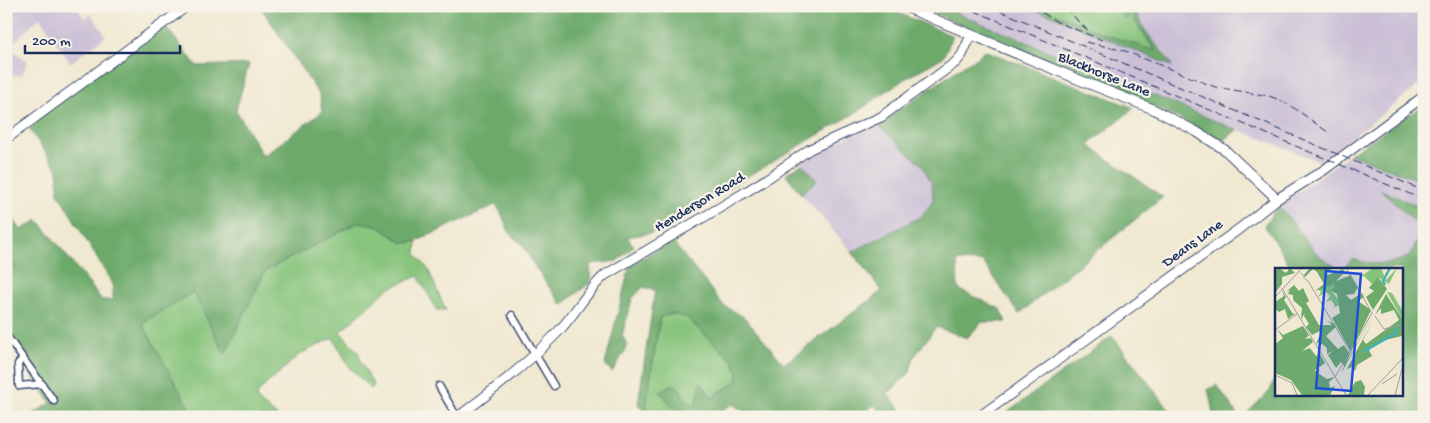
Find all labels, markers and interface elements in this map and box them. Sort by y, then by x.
scale bar [25,22,180,54]
text: 200 m [32,33,71,51]
street label: Blackhorse Lane [1054,48,1153,102]
street label: Henderson Road [652,168,749,237]
street label: Deans Lane [1158,216,1227,273]
inset map [1275,268,1402,396]

